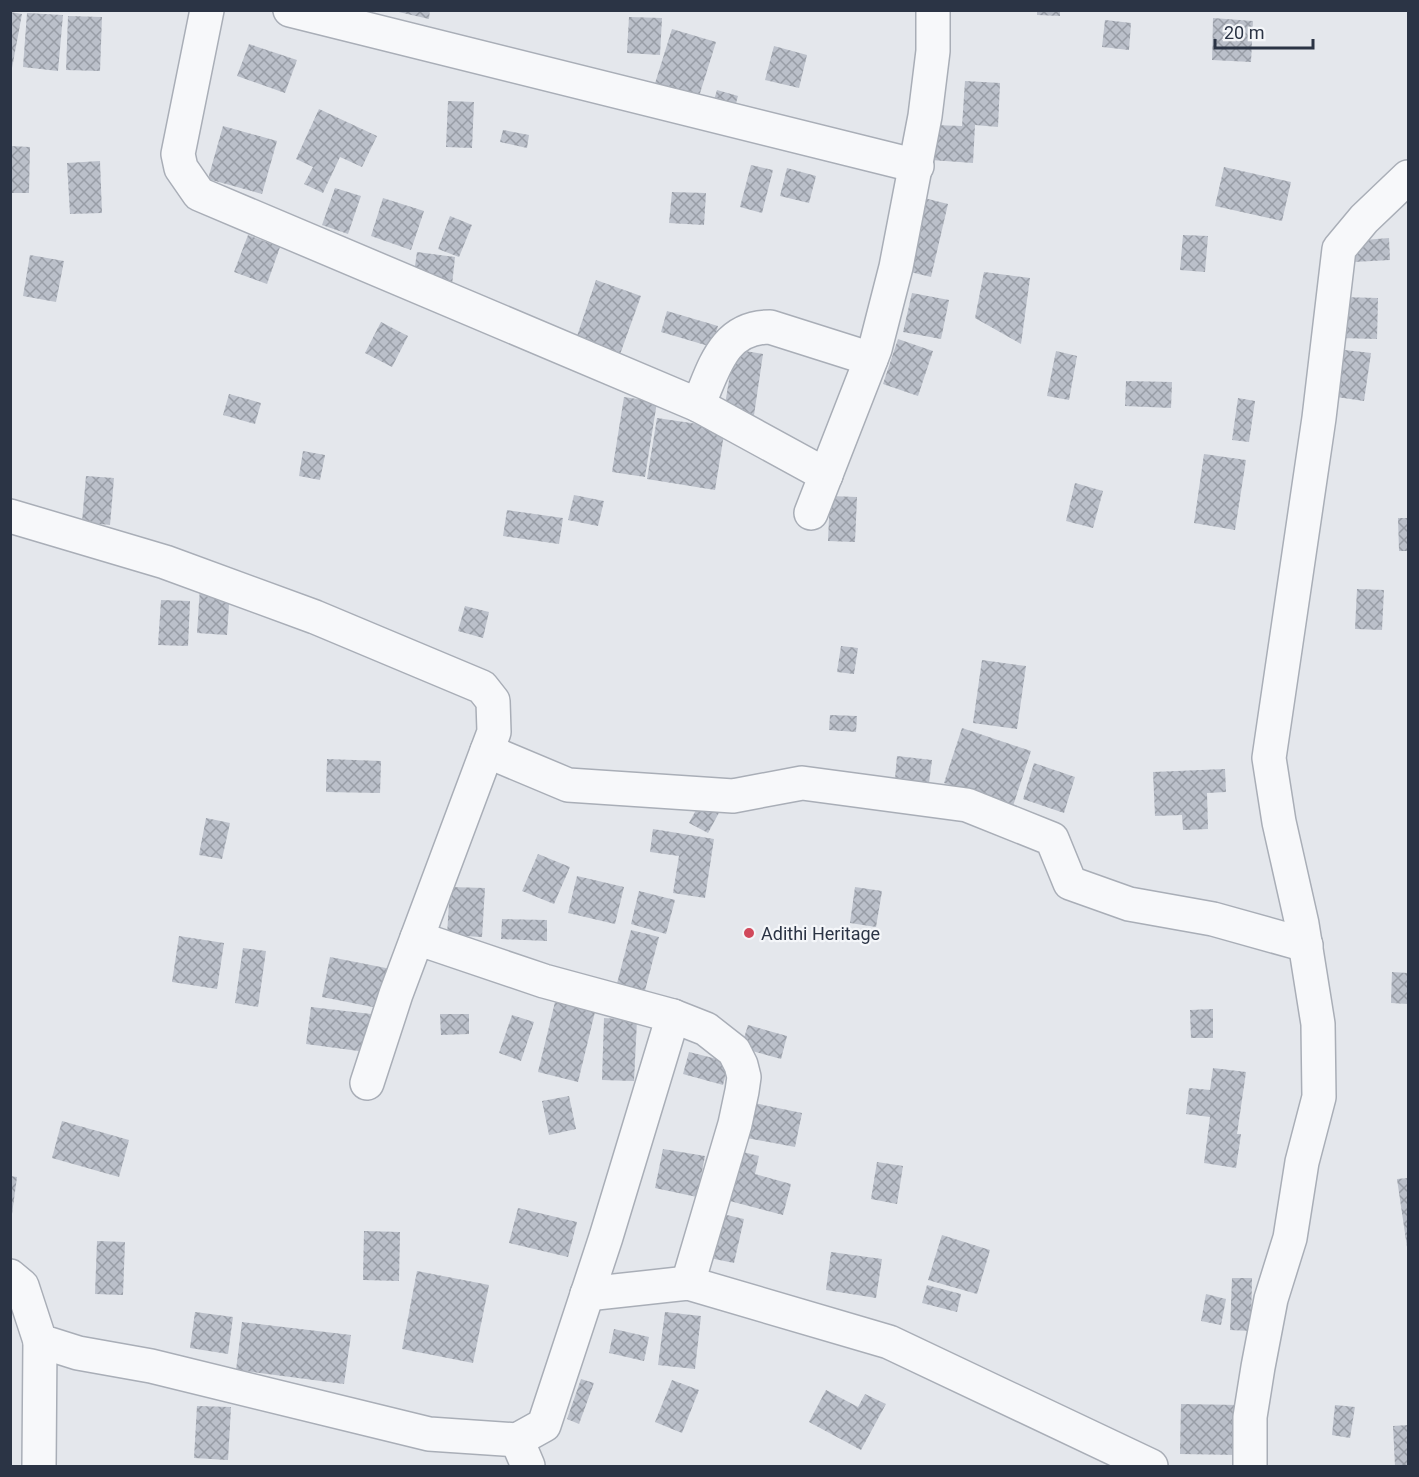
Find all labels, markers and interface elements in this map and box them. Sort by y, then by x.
scale bar [1215,12,1312,50]
text: 20 m [1224,22,1264,43]
place label: Adithi Heritage [761,923,880,944]
marker: Adithi Heritage [742,926,756,940]

